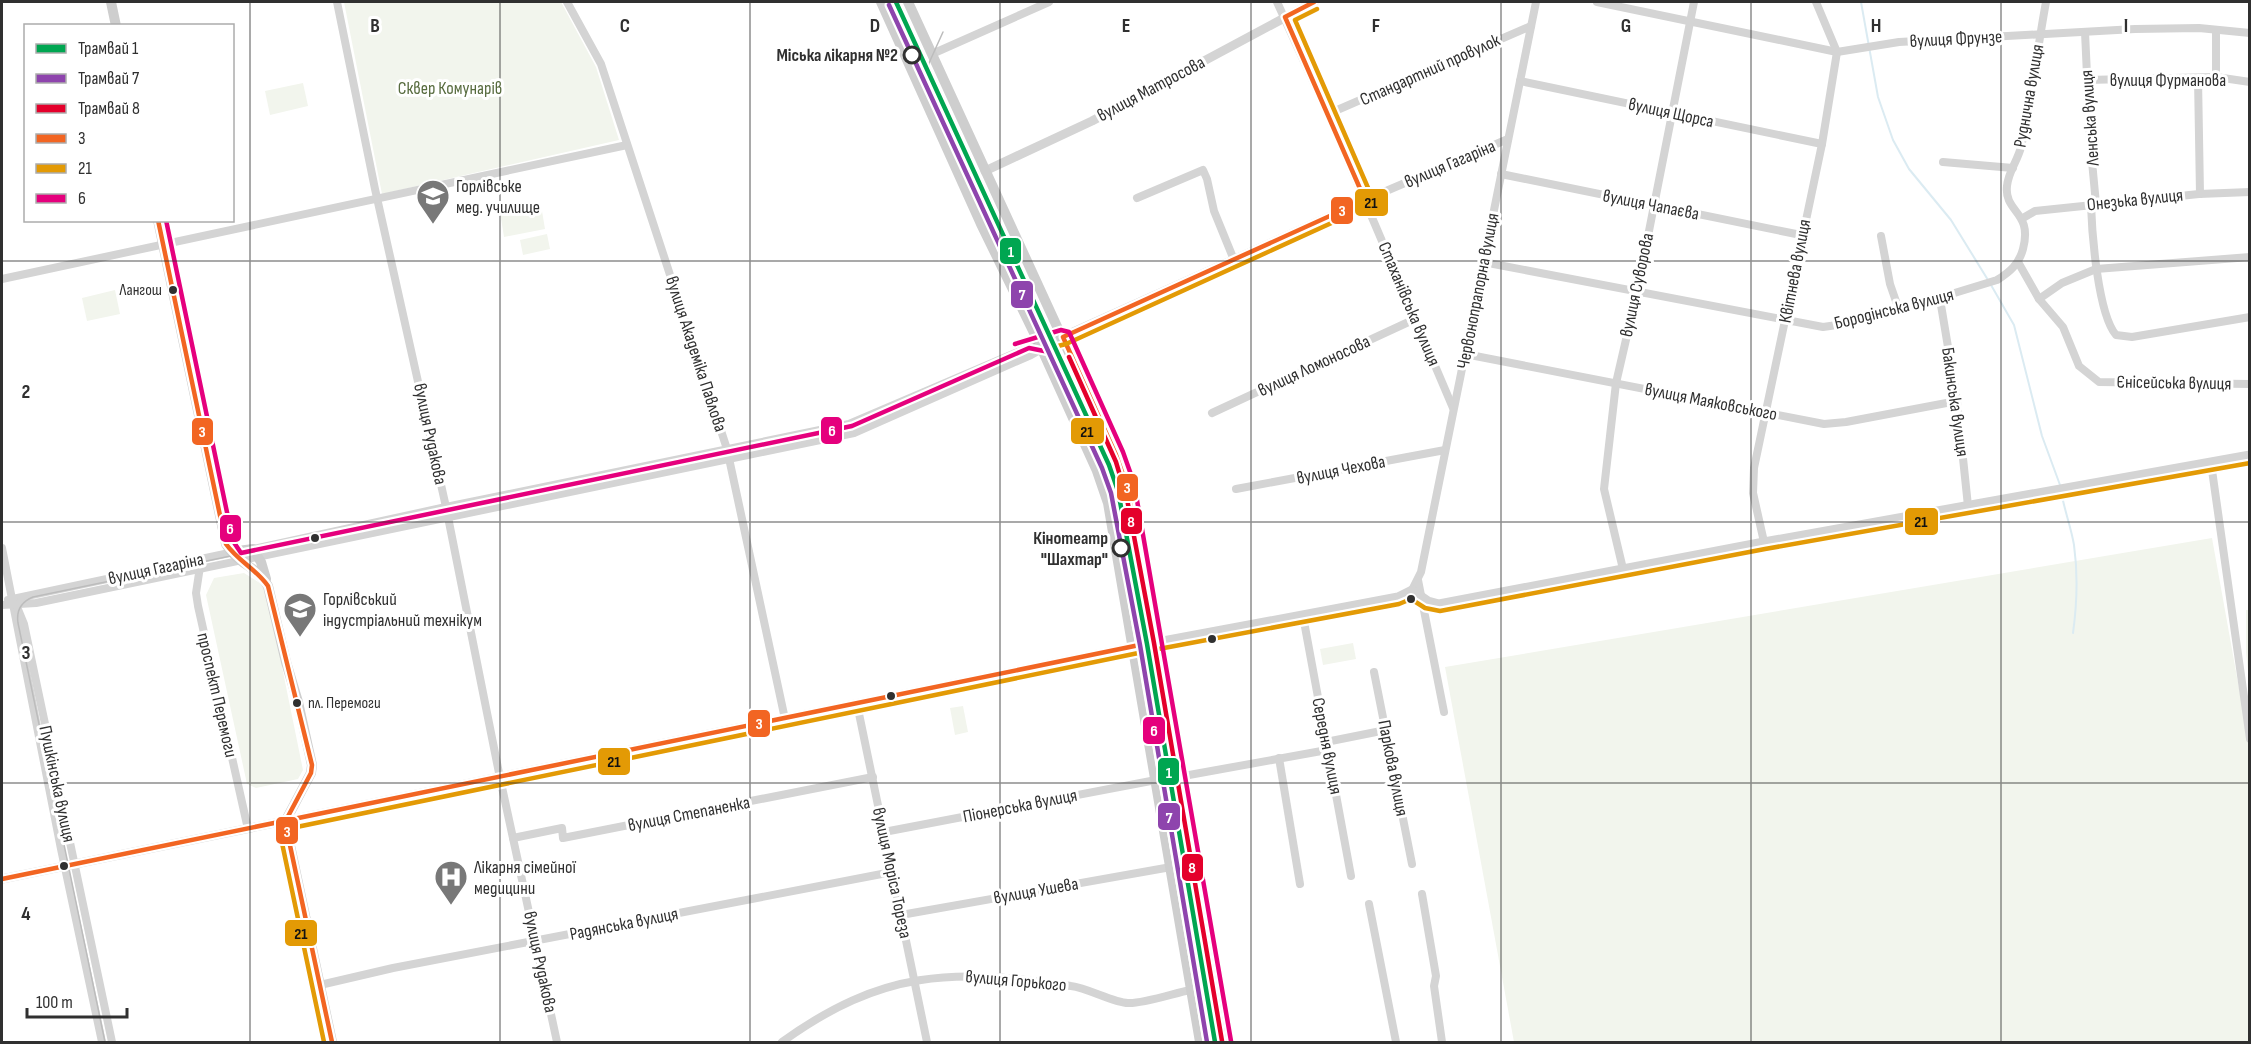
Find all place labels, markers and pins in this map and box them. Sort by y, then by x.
place label: Міська лікарня №2 [776,45,898,66]
marker: Міська лікарня №2 [903,46,921,64]
place label: Горлівське мед. училище [456,176,540,218]
school or university icon: Горлівське мед. училище [415,178,451,225]
place label: Лангош [118,281,162,300]
marker: Лангош [167,284,179,296]
place label: Кінотеатр "Шахтар" [1033,528,1108,570]
unlabelled marker [309,532,321,544]
marker: Кінотеатр "Шахтар" [1112,539,1130,557]
place label: Горлівський індустріальний технікум [323,589,482,631]
school or university icon: Горлівський індустріальний технікум [282,591,318,638]
unlabelled marker [1405,593,1417,605]
unlabelled marker [1206,633,1218,645]
unlabelled marker [885,690,897,702]
place label: пл. Перемоги [308,694,381,713]
marker: пл. Перемоги [291,697,303,709]
place label: Лікарня сімейної медицини [473,857,577,899]
hospital icon: Лікарня сімейної медицини [433,859,469,906]
unlabelled marker [58,860,70,872]

